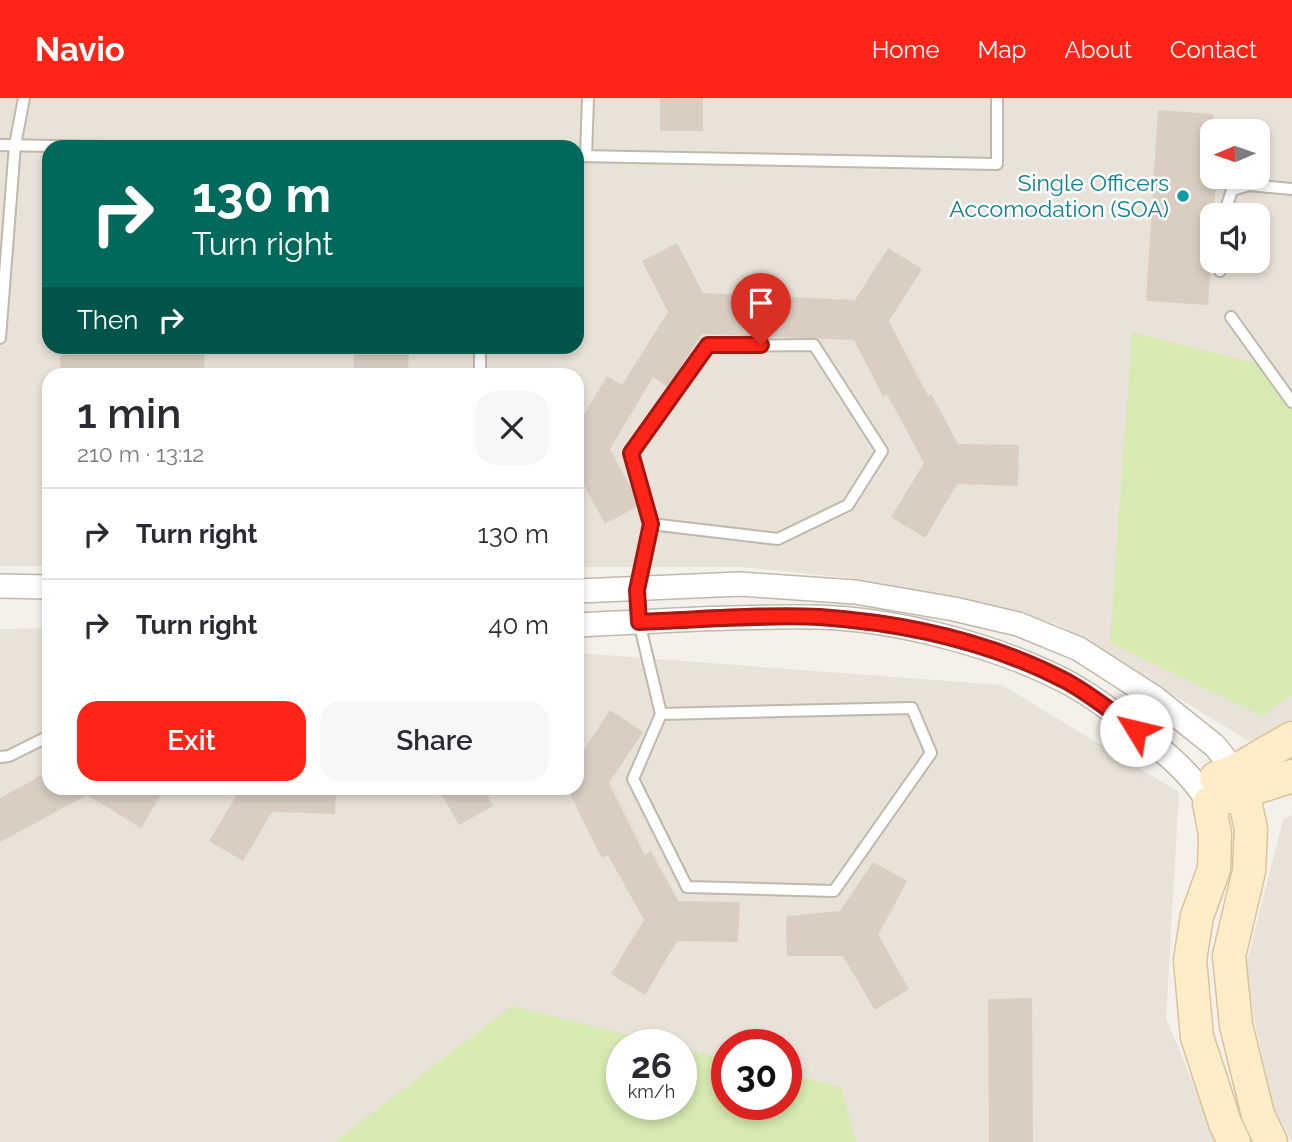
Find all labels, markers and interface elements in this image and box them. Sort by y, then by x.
text: Navio [35,30,125,69]
text: Home [872,35,940,64]
text: Map [978,35,1026,64]
text: About [1064,35,1132,64]
text: Contact [1170,35,1257,64]
north arrow [1200,119,1270,189]
map controls [1200,119,1270,273]
text: 130 m [192,166,331,223]
icon: right [77,168,168,259]
place label: Single Officers Accomodation (SOA) [949,169,1169,222]
marker: Single Officers Accomodation (SOA) [1175,188,1191,204]
button: sound [1200,203,1270,273]
text: Turn right [192,225,333,262]
pin [731,273,791,345]
icon: arrive [742,284,780,322]
icon: right [152,301,190,339]
text: Then [77,305,138,335]
text: 1 min [77,389,181,438]
button: close [475,391,549,465]
text: 210 m · 13:12 [77,440,204,467]
icon: right [77,515,115,553]
text: Turn right [136,519,257,549]
text: 130 m [478,519,549,549]
icon: right [77,606,115,644]
text: Turn right [136,610,257,640]
text: 40 m [488,610,549,640]
position arrow [1099,693,1173,767]
button: Exit [77,701,306,781]
button: Share [320,701,549,781]
speed limit sign: 30 [711,1029,802,1120]
text: 26 [631,1045,672,1086]
text: km/h [628,1081,675,1102]

